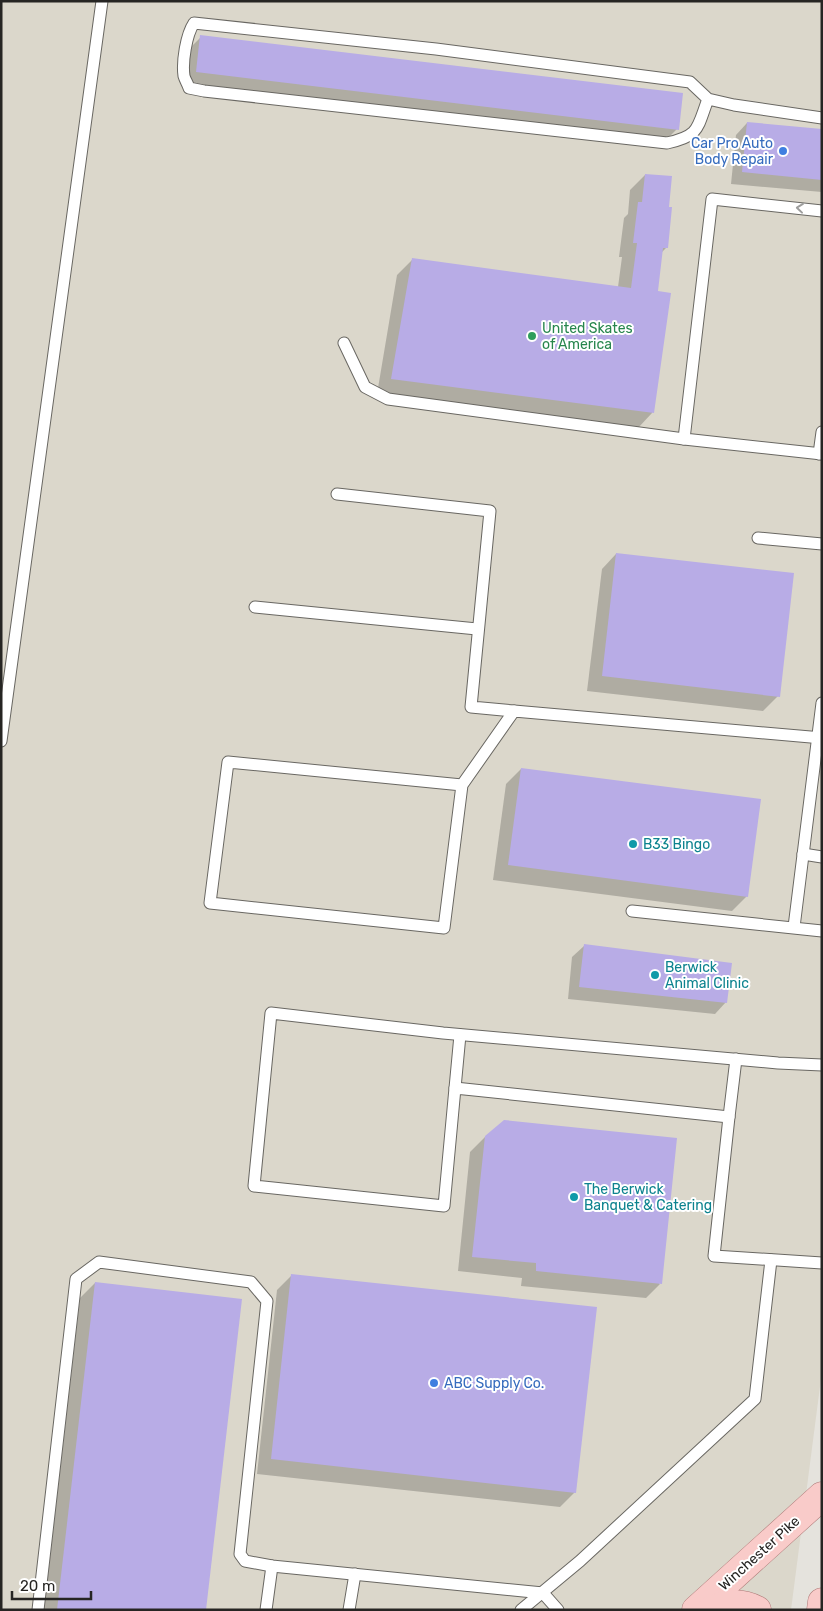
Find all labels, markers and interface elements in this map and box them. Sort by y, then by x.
place label: Car Pro Auto Body Repair [691,135,774,168]
marker: Car Pro Auto Body Repair [777,145,789,157]
one-way arrow [796,203,804,214]
place label: United Skates of America [542,320,633,353]
marker: United Skates of America [526,330,538,342]
place label: B33 Bingo [643,836,710,853]
marker: B33 Bingo [627,838,639,850]
place label: Berwick Animal Clinic [665,959,749,992]
marker: Berwick Animal Clinic [649,969,661,981]
place label: The Berwick Banquet & Catering [584,1181,712,1214]
marker: The Berwick Banquet & Catering [568,1191,580,1203]
place label: ABC Supply Co. [444,1375,544,1392]
marker: ABC Supply Co. [428,1377,440,1389]
street label: Winchester Pike [715,1512,803,1594]
scale bar [12,1568,91,1600]
text: 20 m [20,1577,55,1595]

